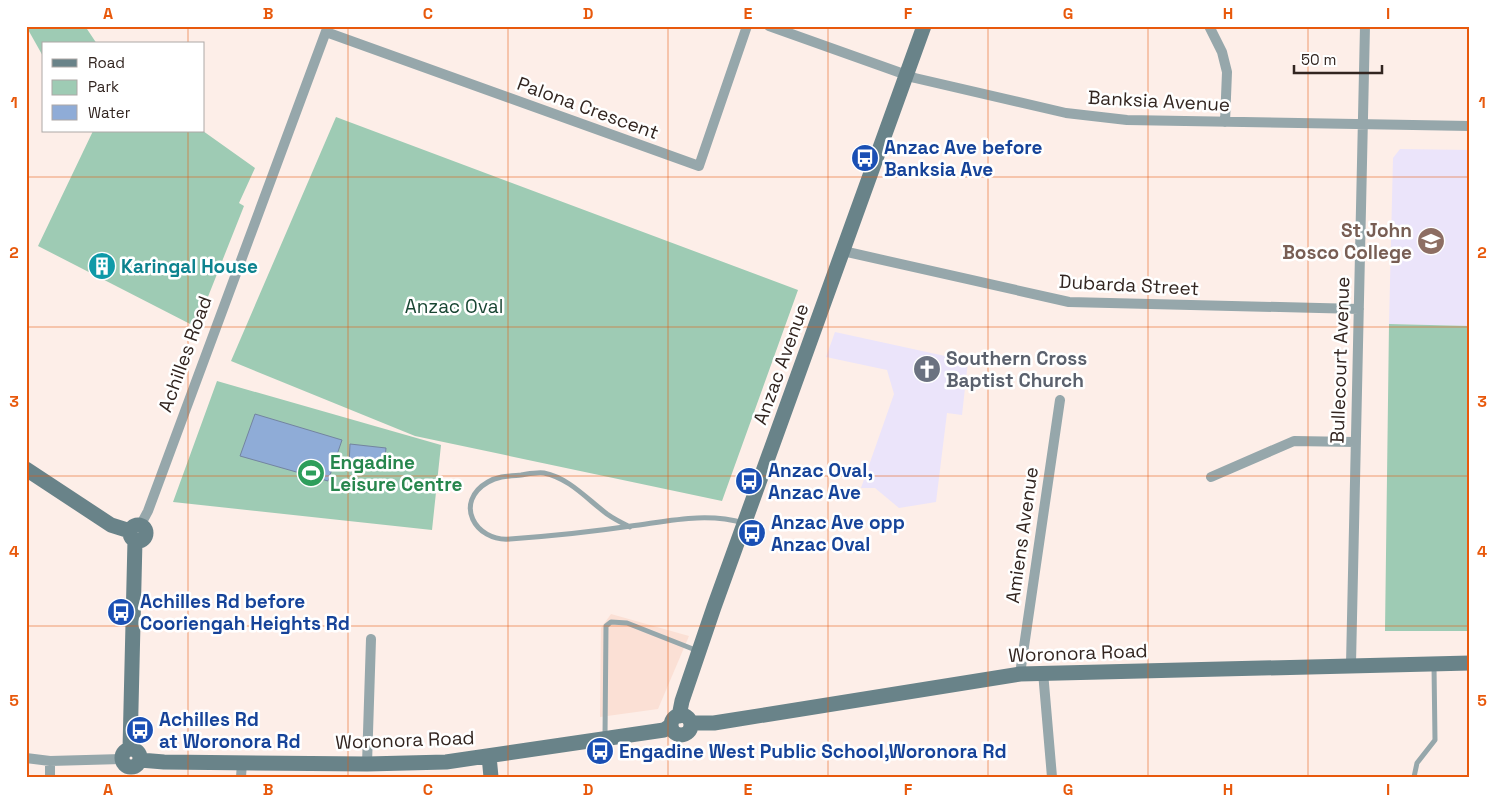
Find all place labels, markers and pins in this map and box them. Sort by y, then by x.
place label: Anzac Ave before Banksia Ave [884,135,1042,182]
bus stop icon: Anzac Ave before Banksia Ave [850,143,880,173]
place label: St John Bosco College [1282,218,1412,265]
school or university icon: St John Bosco College [1416,226,1446,256]
building icon: Karingal House [87,251,117,281]
place label: Karingal House [121,254,258,279]
place label: Southern Cross Baptist Church [946,346,1087,393]
church icon: Southern Cross Baptist Church [912,354,942,384]
place label: Engadine Leisure Centre [330,450,462,497]
sports icon: Engadine Leisure Centre [296,458,326,488]
place label: Anzac Oval, Anzac Ave [768,458,873,505]
bus stop icon: Anzac Oval, Anzac Ave [734,466,764,496]
place label: Anzac Ave opp Anzac Oval [771,510,905,557]
bus stop icon: Anzac Ave opp Anzac Oval [737,518,767,548]
place label: Achilles Rd before Cooriengah Heights Rd [140,589,350,636]
bus stop icon: Achilles Rd before Cooriengah Heights Rd [106,597,136,627]
place label: Achilles Rd at Woronora Rd [159,707,301,754]
bus stop icon: Achilles Rd at Woronora Rd [125,715,155,745]
bus stop icon: Engadine West Public School,Woronora Rd [585,736,615,766]
place label: Engadine West Public School,Woronora Rd [619,739,1007,764]

